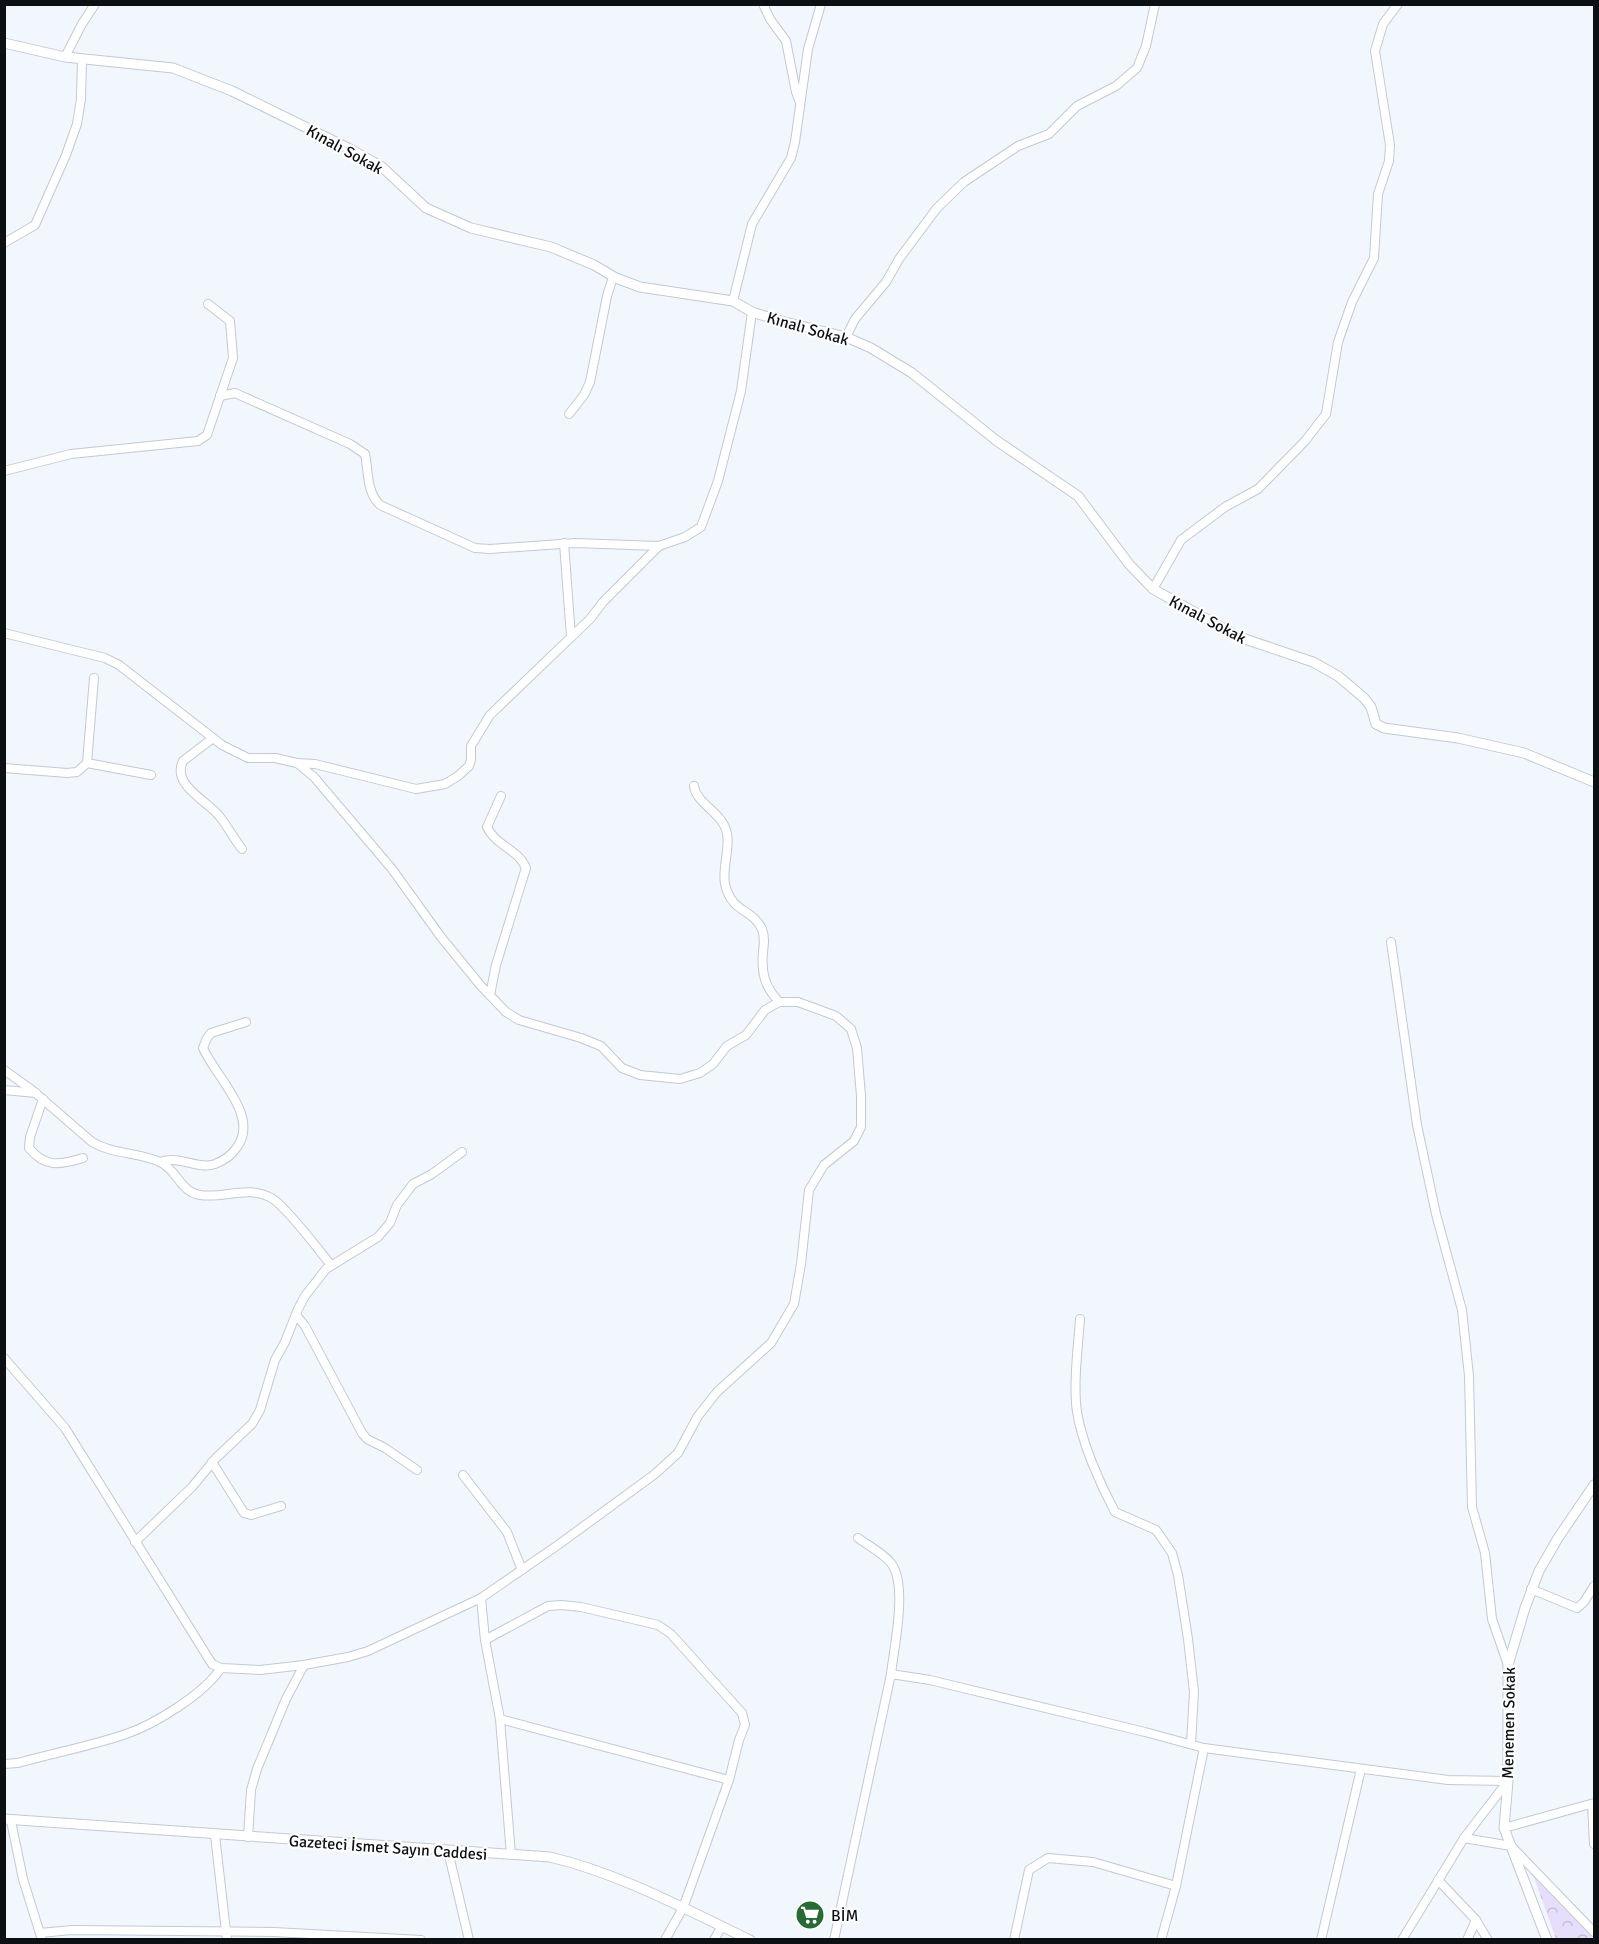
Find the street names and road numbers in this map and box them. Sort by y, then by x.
street label: Kınalı Sokak [303,121,386,179]
street label: Kınalı Sokak [764,308,851,350]
street label: Kınalı Sokak [1166,591,1250,649]
street label: Menemen Sokak [1498,1667,1520,1779]
street label: Gazeteci İsmet Sayın Caddesi [288,1831,488,1865]

